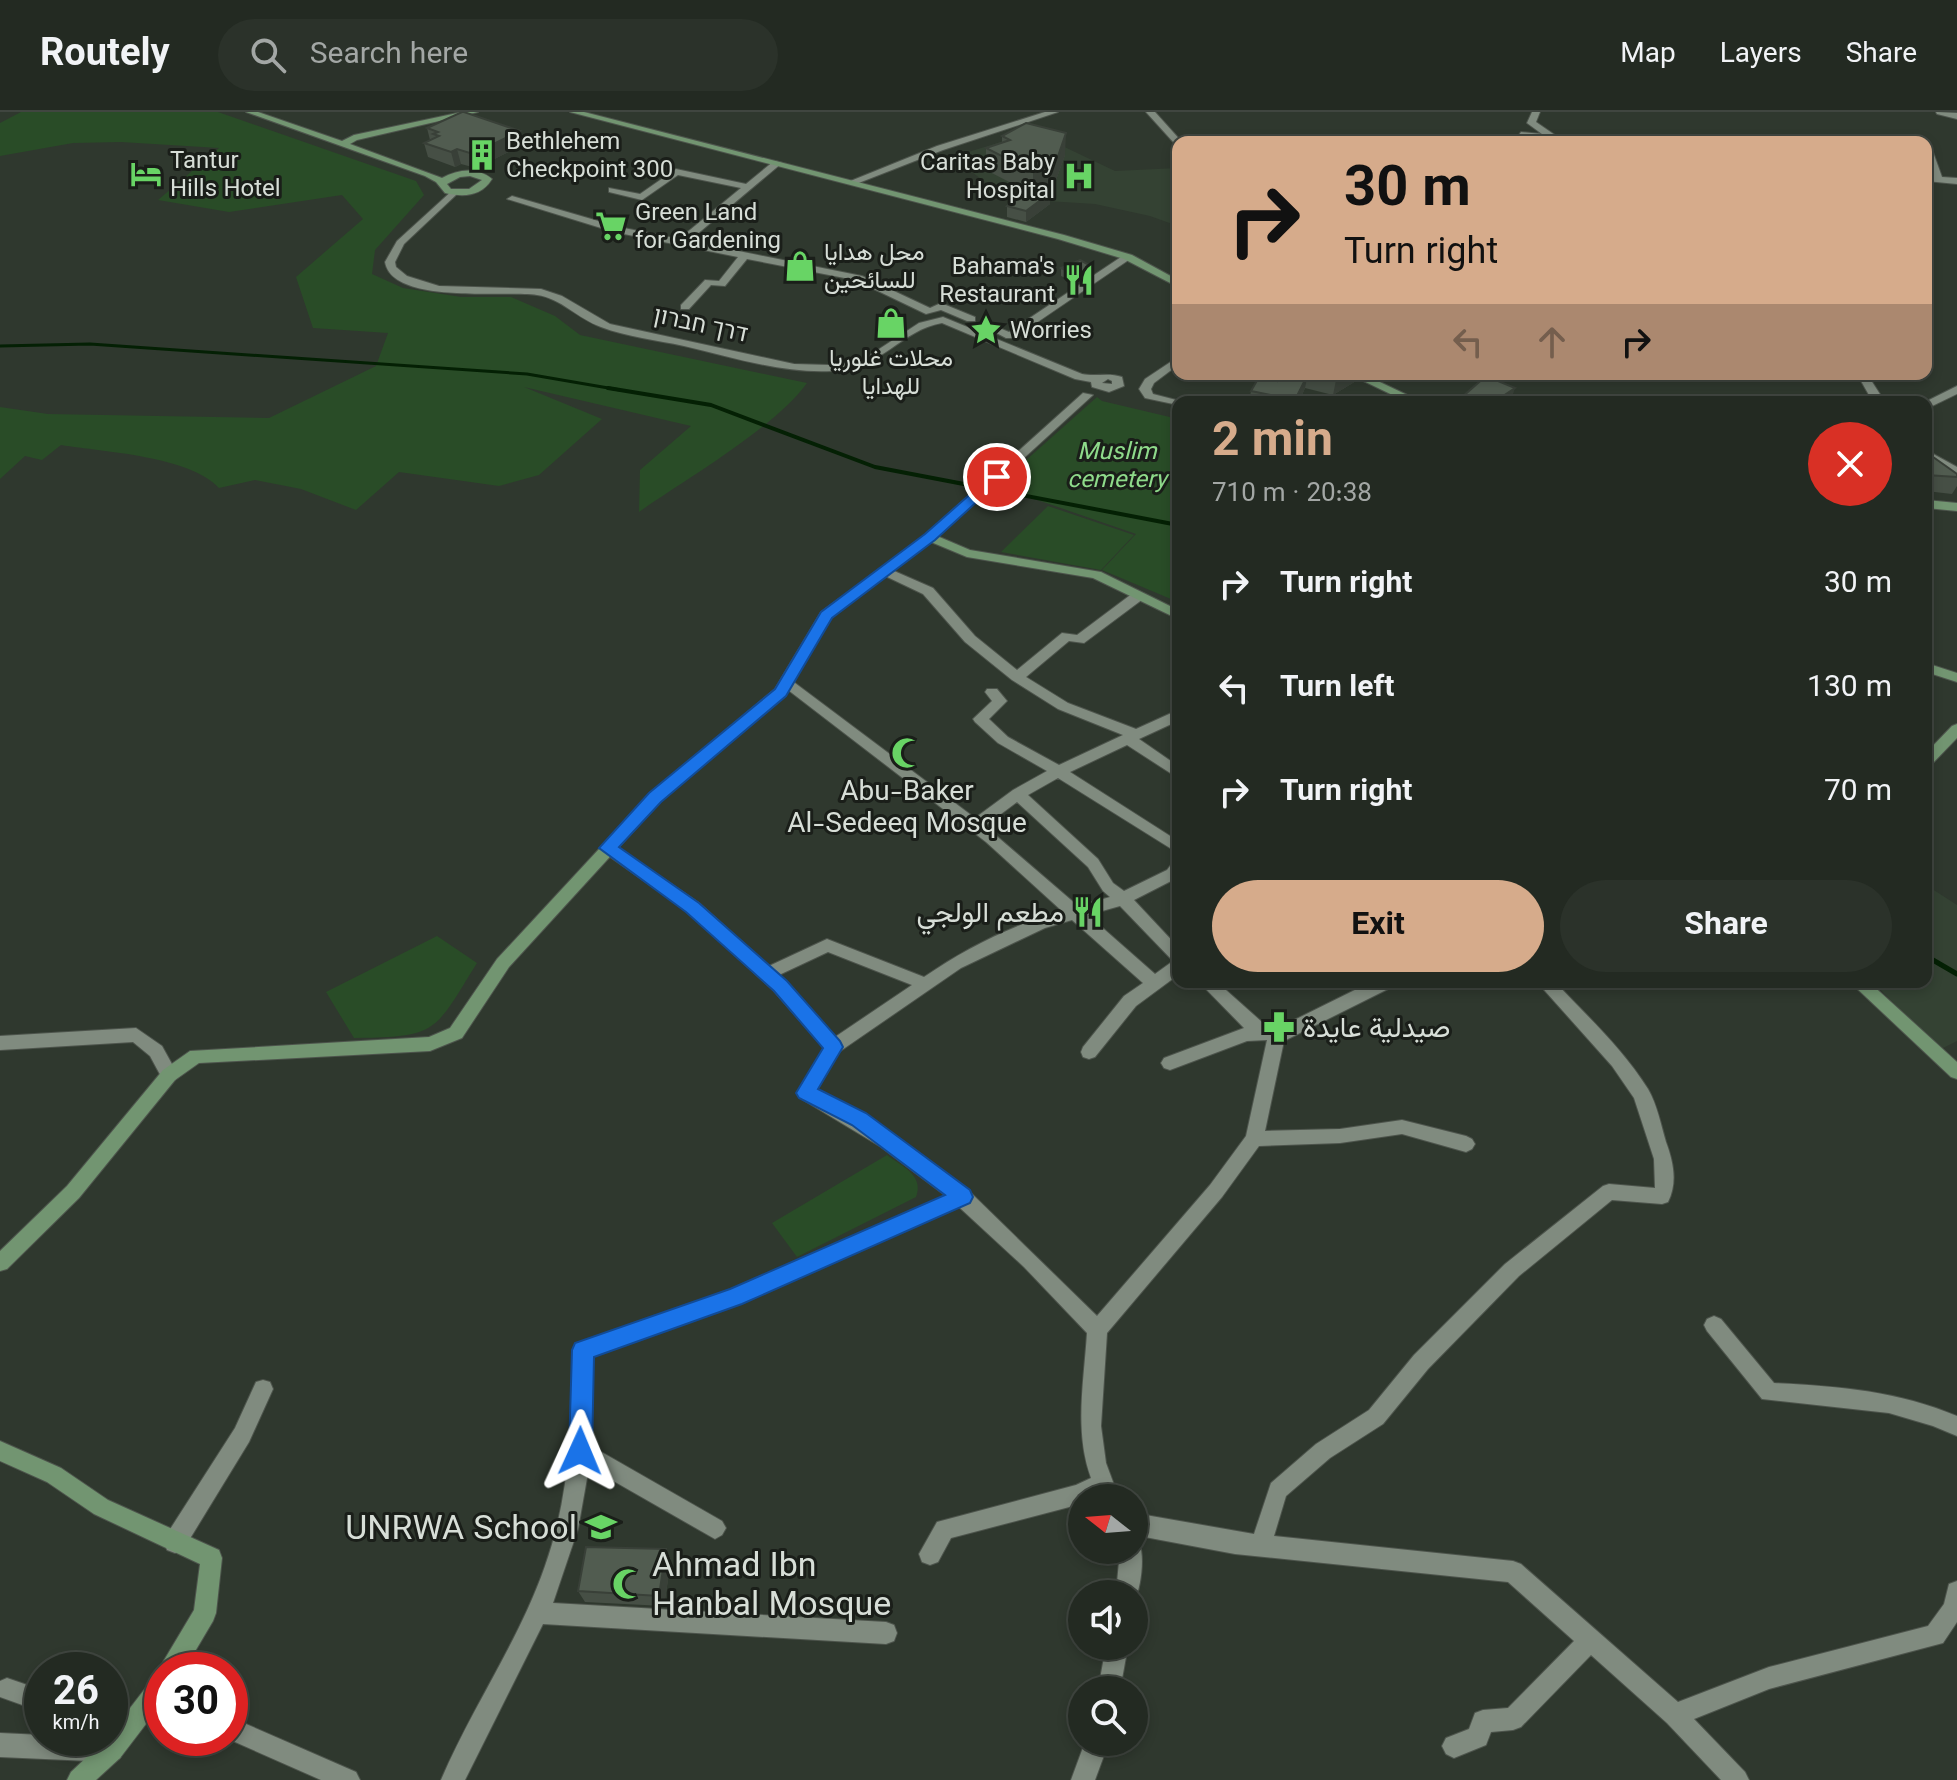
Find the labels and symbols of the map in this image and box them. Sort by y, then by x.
place label: Bethlehem Checkpoint 300 [506,124,673,190]
building icon: Bethlehem Checkpoint 300 [465,138,499,172]
place label: Tantur Hills Hotel [170,143,281,209]
place label: Caritas Baby Hospital [920,145,1056,211]
hotel icon: Tantur Hills Hotel [129,157,163,191]
hospital icon: Caritas Baby Hospital [1062,159,1096,193]
place label: Green Land for Gardening [635,195,781,261]
supermarket icon: Green Land for Gardening [594,209,628,243]
place label: محل هدايا للسائحين [824,235,924,301]
shop icon: محل هدايا للسائحين [783,249,817,283]
place label: Bahama's Restaurant [939,249,1055,315]
restaurant icon: Bahama's Restaurant [1062,263,1096,297]
street label: דרך חברון [650,297,751,354]
shop icon: محلات غلوريا للهدايا [874,306,908,340]
place icon: Worries [969,313,1003,347]
place label: Worries [1010,313,1092,351]
place label: محلات غلوريا للهدايا [829,341,953,407]
park label: Muslim cemetery [1067,434,1170,500]
pin [963,443,1031,511]
mosque icon: Abu-Baker Al-Sedeeq Mosque [890,736,924,770]
place label: Abu-Baker Al-Sedeeq Mosque [787,771,1027,847]
place label: مطعم الولجي [917,893,1064,937]
restaurant icon: مطعم الولجي [1071,895,1105,929]
place label: صيدلية عايدة [1303,1008,1450,1052]
pharmacy icon: صيدلية عايدة [1262,1010,1296,1044]
position arrow [538,1409,622,1493]
north arrow [1068,1484,1148,1564]
place label: UNRWA School [345,1504,577,1557]
school or university icon: UNRWA School [584,1510,618,1544]
place label: Ahmad Ibn Hanbal Mosque [652,1541,891,1633]
mosque icon: Ahmad Ibn Hanbal Mosque [611,1567,645,1601]
speed limit sign: 30 [144,1652,248,1756]

